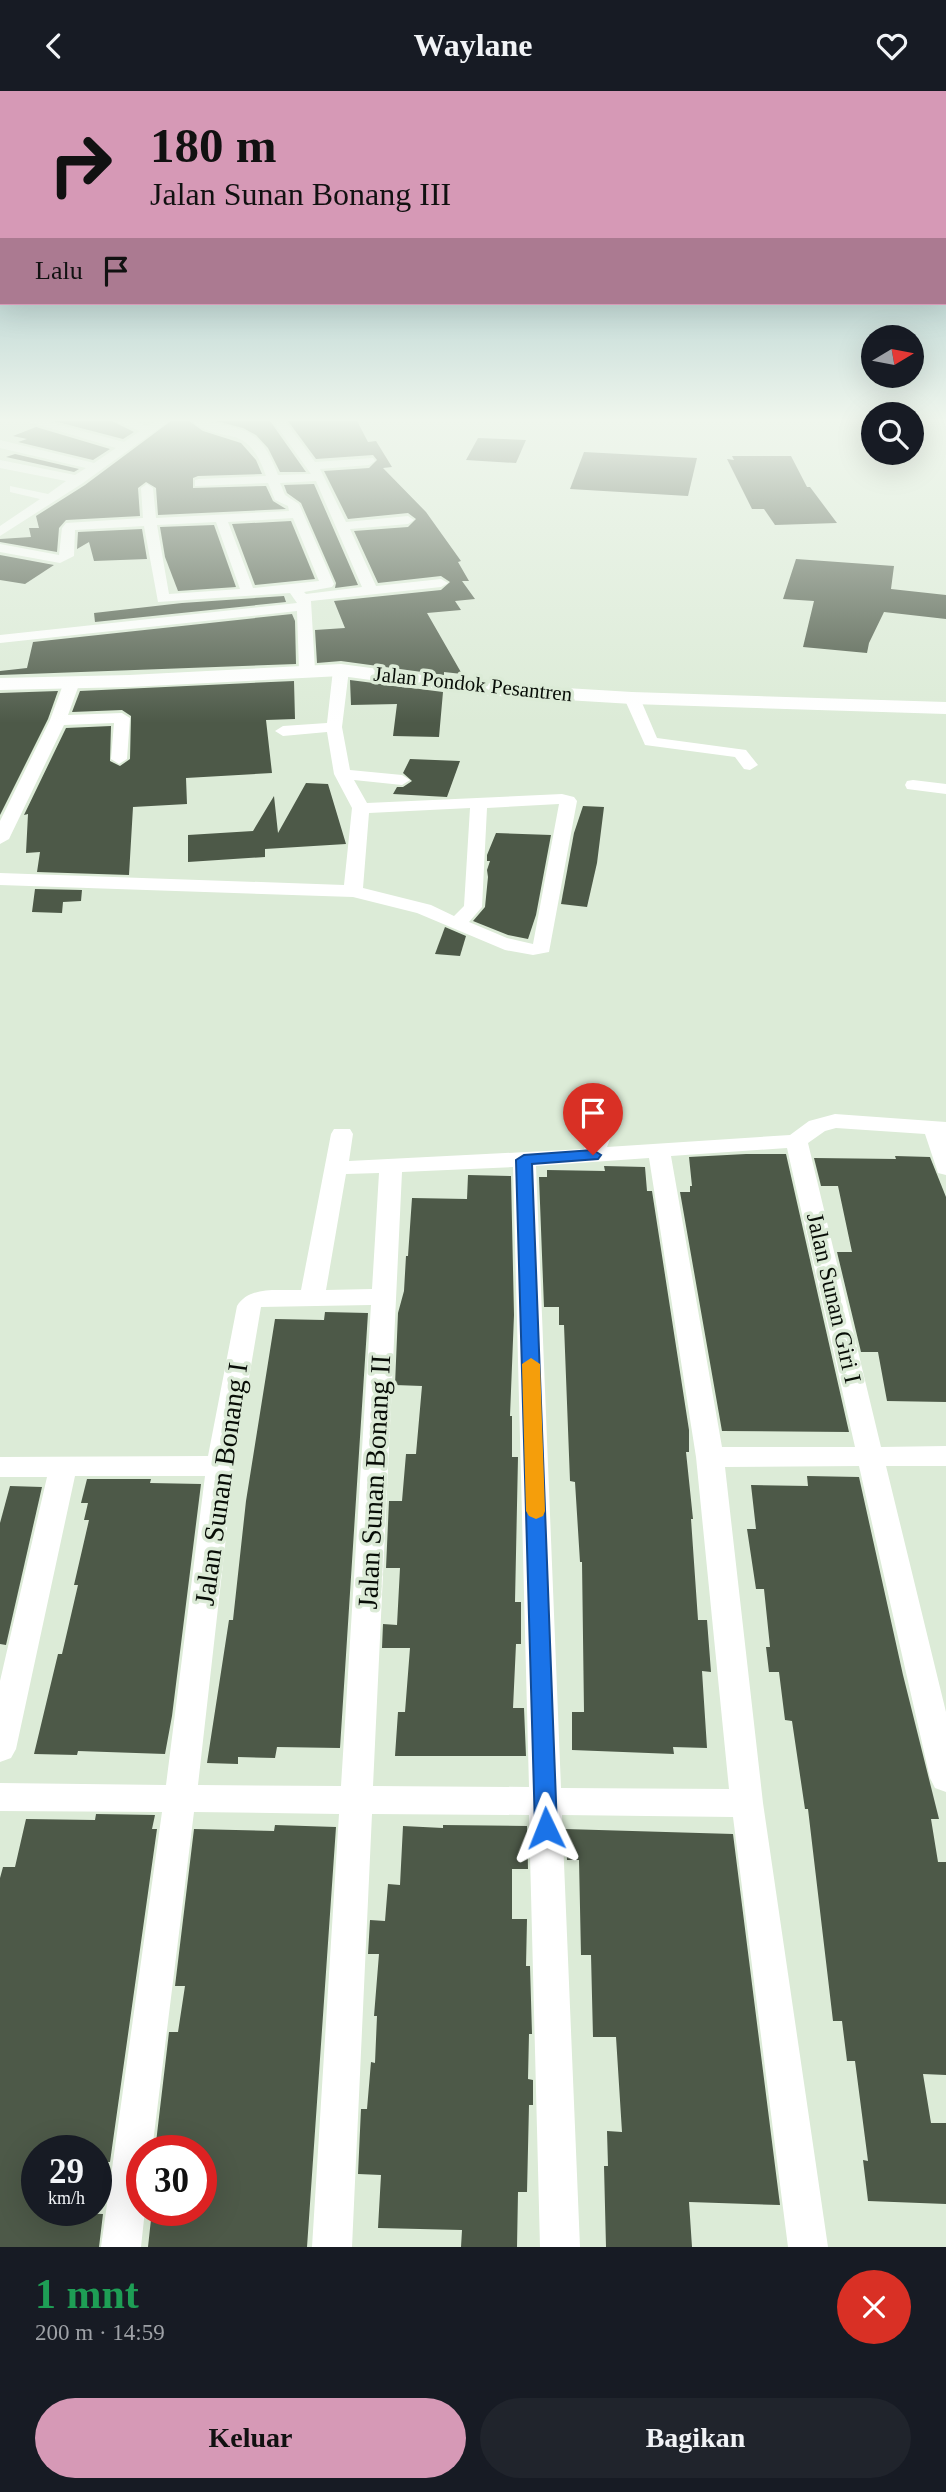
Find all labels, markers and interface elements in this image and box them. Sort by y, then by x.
icon: back [35,27,73,65]
text: Waylane [413,27,533,63]
icon: heart [873,27,911,65]
text: 180 m [150,118,277,173]
icon: right [35,119,126,210]
text: Jalan Sunan Bonang III [150,176,451,212]
icon: arrive [97,252,135,290]
text: Lalu [35,256,83,285]
north arrow [861,325,924,389]
map controls [861,325,924,465]
button: search [861,402,924,465]
street label: Jalan Pondok Pesantren [373,662,574,706]
pin [563,1083,623,1155]
icon: arrive [574,1094,612,1132]
street label: Jalan Sunan Giri I [802,1210,866,1386]
street label: Jalan Sunan Bonang II [352,1354,396,1610]
street label: Jalan Sunan Bonang I [189,1361,253,1607]
position arrow [509,1791,583,1865]
speed limit sign: 30 [126,2135,217,2226]
text: 29 [49,2152,84,2191]
text: km/h [48,2188,85,2208]
button: close [837,2270,911,2344]
text: 1 mnt [35,2271,139,2317]
text: 200 m · 14:59 [35,2320,165,2345]
button: Keluar [35,2398,466,2478]
button: Bagikan [480,2398,911,2478]

